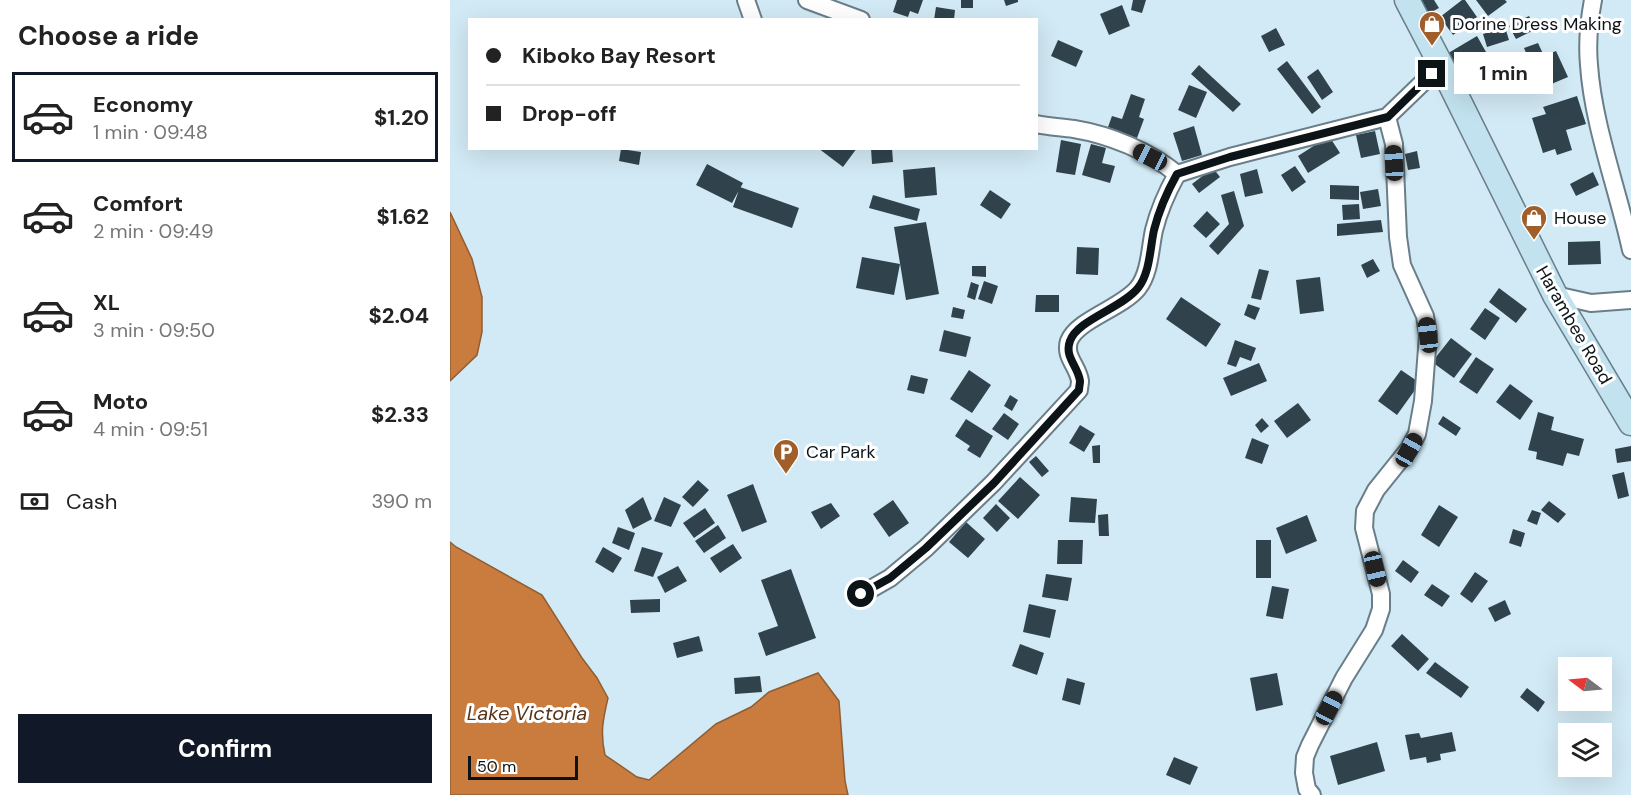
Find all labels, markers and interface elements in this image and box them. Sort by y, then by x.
shop icon: Dorine Dress Making [1417,9,1447,47]
place label: Dorine Dress Making [1452,12,1622,36]
text: Choose a ride [18,18,199,53]
text: Kiboko Bay Resort [522,41,716,70]
callout: 1 min [1453,53,1552,95]
route end [1418,60,1445,87]
text: 1 min [1479,60,1528,86]
icon: car [21,90,75,144]
text: Economy [93,90,193,119]
text: Drop-off [522,99,617,128]
text: $1.20 [374,103,429,132]
text: 1 min · 09:48 [93,119,208,145]
car [1130,141,1170,173]
car [1384,145,1404,181]
icon: car [21,189,75,243]
text: Comfort [93,189,183,218]
text: $1.62 [376,202,429,231]
shop icon: House [1519,203,1549,241]
place label: House [1554,206,1607,230]
text: 2 min · 09:49 [93,218,214,244]
street label: Harambee Road [1530,261,1618,389]
icon: car [21,288,75,342]
text: XL [93,288,120,317]
text: $2.04 [369,301,429,330]
car [1417,316,1439,354]
text: 3 min · 09:50 [93,317,215,343]
icon: car [21,387,75,441]
text: Moto [93,387,148,416]
text: $2.33 [371,400,429,429]
text: 4 min · 09:51 [93,416,208,442]
car [1392,430,1426,470]
parking icon: Car Park [771,437,801,475]
place label: Car Park [806,440,876,464]
icon: cash [18,485,51,518]
text: Cash [66,487,117,516]
text: 390 m [371,488,432,514]
car [1362,549,1388,589]
route start [847,580,874,607]
north arrow [1558,657,1612,711]
map controls [1558,657,1612,777]
car [1313,688,1345,728]
water label: Lake Victoria [467,700,587,726]
button: Confirm [18,714,432,783]
button: layers [1558,723,1612,777]
scale bar [468,753,578,780]
text: 50 m [477,756,516,777]

